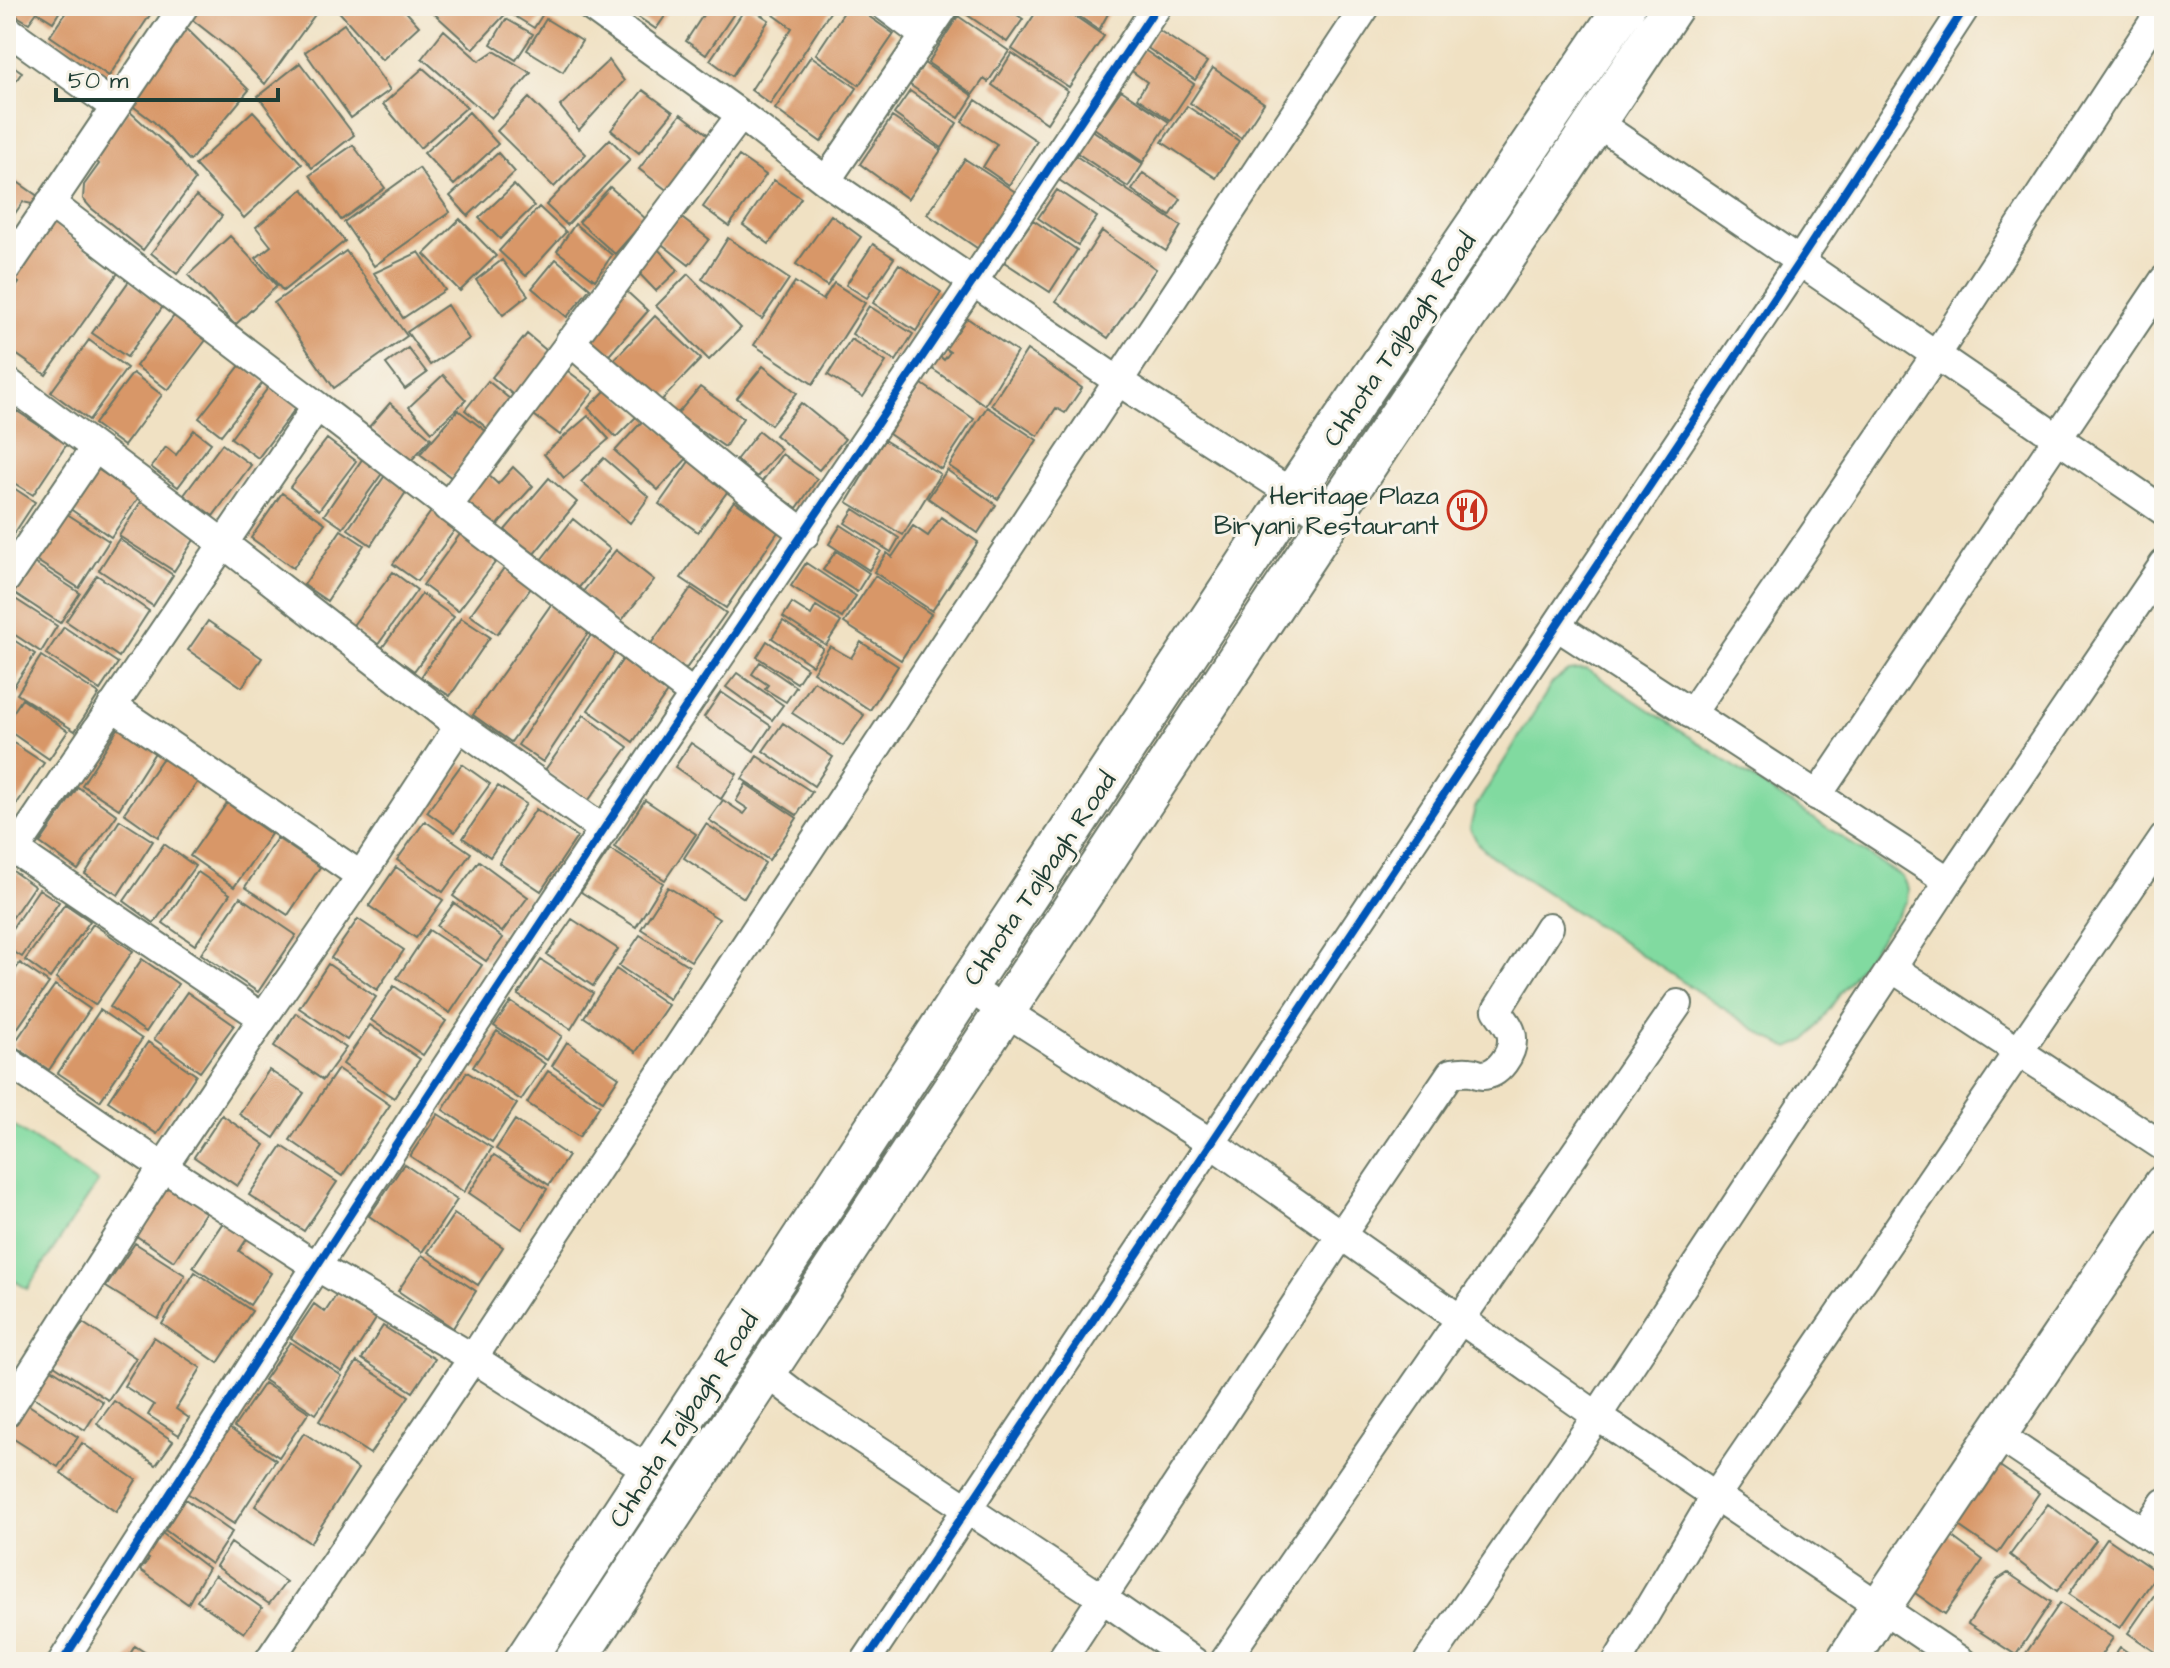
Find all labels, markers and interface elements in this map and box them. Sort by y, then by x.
scale bar [56,52,278,102]
text: 50 m [68,64,129,98]
street label: Chhota Tajbagh Road [1315,225,1487,455]
place label: Heritage Plaza Biryani Restaurant [1214,478,1439,546]
restaurant icon: Heritage Plaza Biryani Restaurant [1446,489,1488,531]
street label: Chhota Tajbagh Road [955,764,1127,994]
street label: Chhota Tajbagh Road [600,1304,769,1536]

